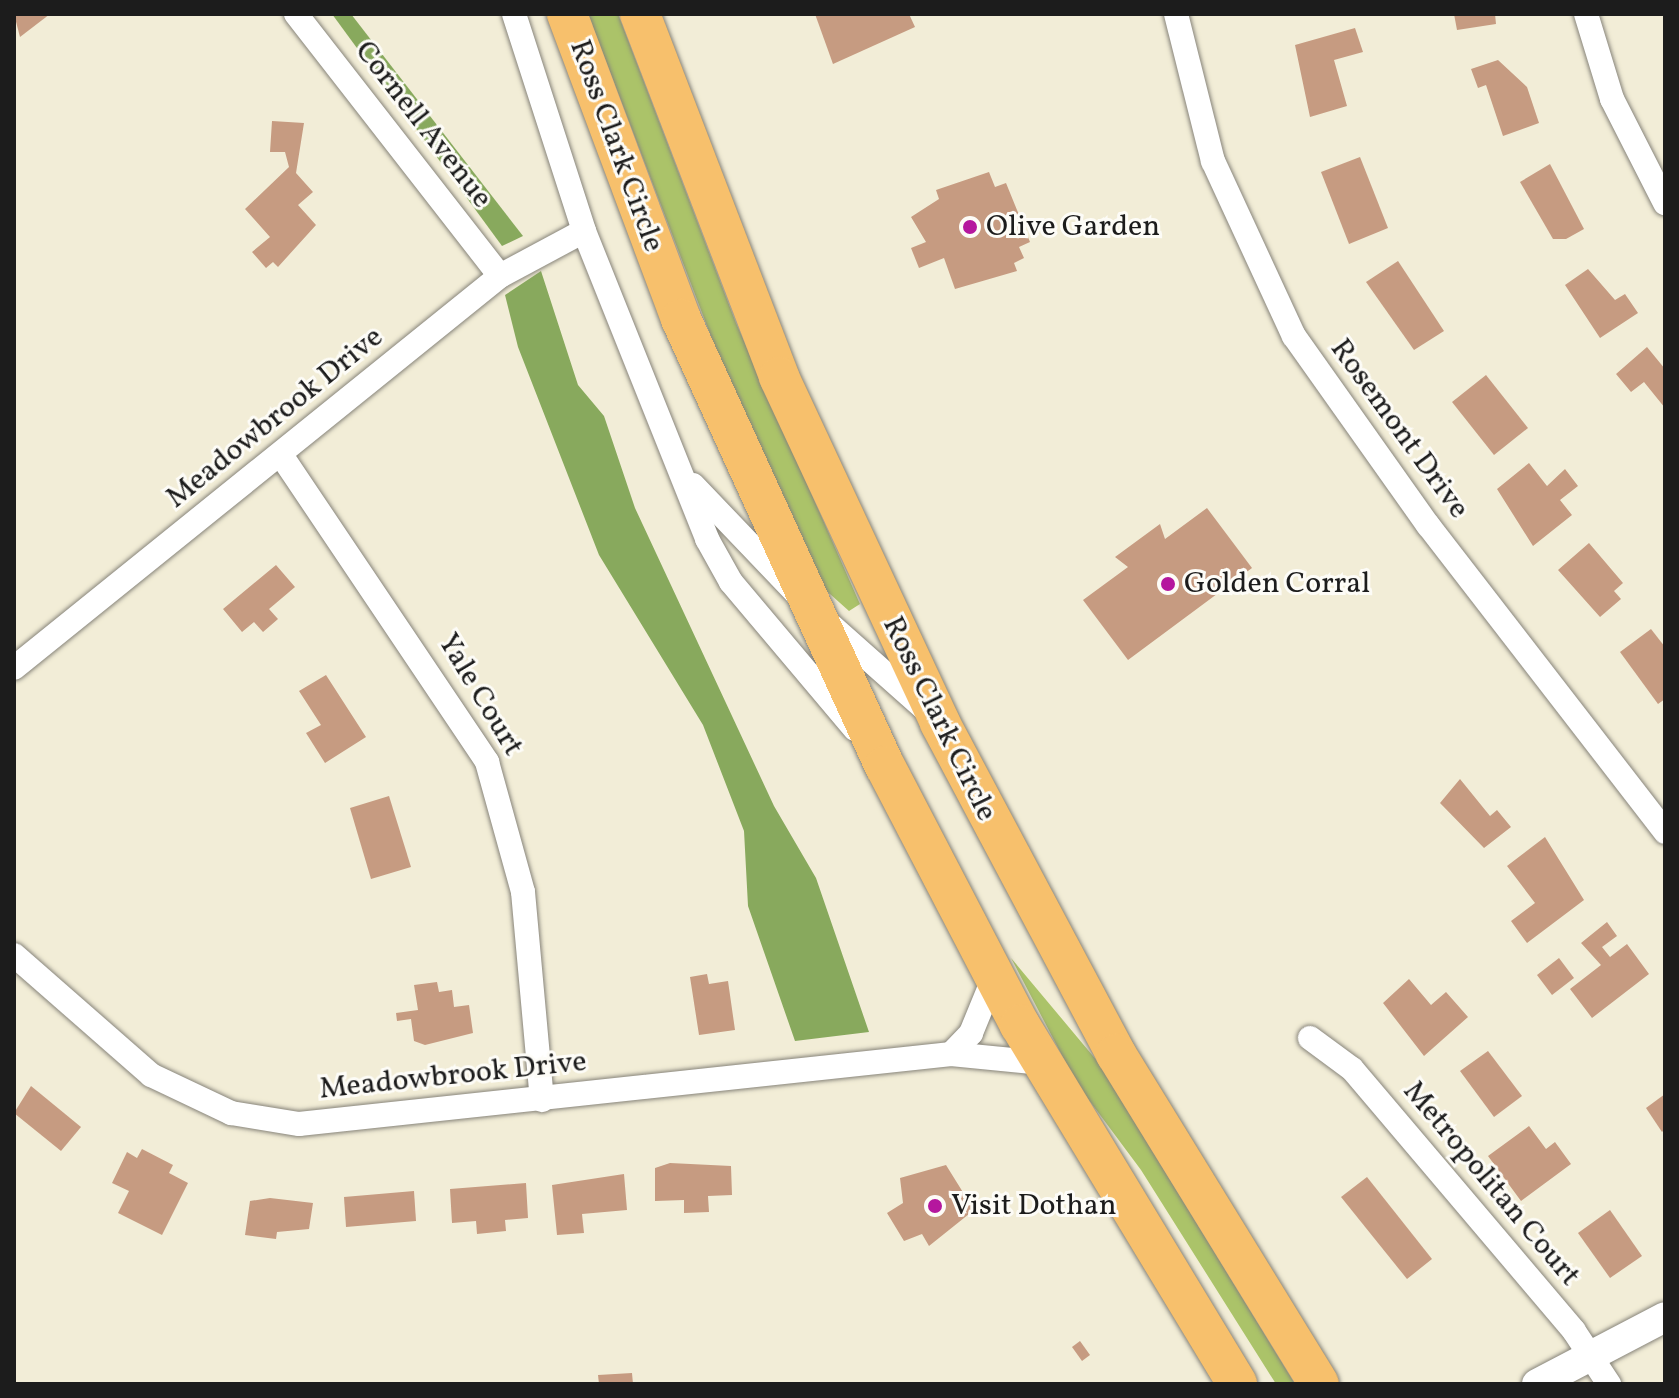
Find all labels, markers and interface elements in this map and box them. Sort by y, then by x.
street label: Cornell Avenue [347,34,499,216]
street label: Ross Clark Circle [561,35,671,257]
place label: Olive Garden [986,209,1160,245]
marker: Olive Garden [961,218,979,236]
street label: Meadowbrook Drive [159,320,391,516]
street label: Rosemont Drive [1322,332,1476,526]
place label: Golden Corral [1184,566,1370,602]
marker: Golden Corral [1159,575,1177,593]
street label: Ross Clark Circle [874,611,1004,827]
street label: Yale Court [429,627,531,763]
street label: Meadowbrook Drive [318,1044,588,1108]
street label: Metropolitan Court [1395,1074,1587,1294]
place label: Visit Dothan [951,1188,1117,1224]
marker: Visit Dothan [926,1197,944,1215]

